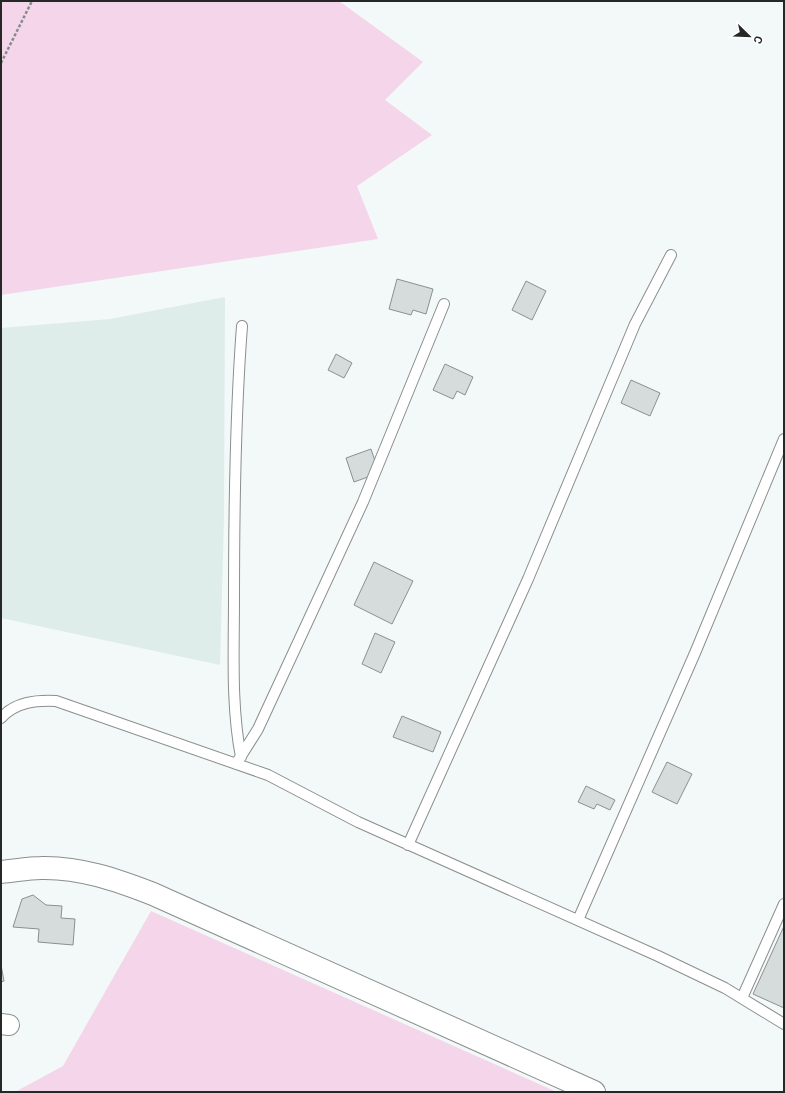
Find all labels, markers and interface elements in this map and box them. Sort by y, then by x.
north arrow [729,16,769,56]
text: С [750,34,765,46]

